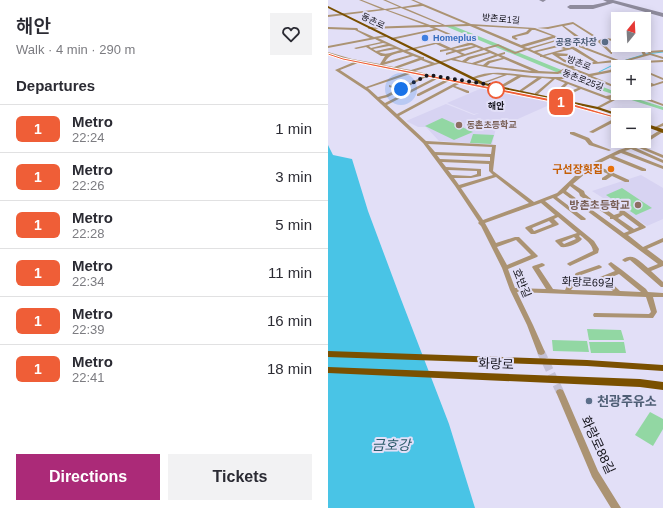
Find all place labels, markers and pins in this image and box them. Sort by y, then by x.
marker: Homeplus [420,33,430,43]
place label: Homeplus [433,33,477,43]
place label: 공용주차장 [556,37,597,47]
marker: 공용주차장 [600,37,610,47]
marker: 해안 [487,81,505,99]
place label: 해안 [488,101,505,111]
place label: 동촌초등학교 [466,119,517,130]
marker: 동촌초등학교 [454,120,464,130]
place label: 구선장횟집 [552,163,603,175]
marker: 구선장횟집 [606,164,616,174]
place label: 방촌초등학교 [569,199,630,211]
marker: 방촌초등학교 [633,200,643,210]
place label: 천광주유소 [597,394,657,409]
marker: 천광주유소 [584,396,594,406]

